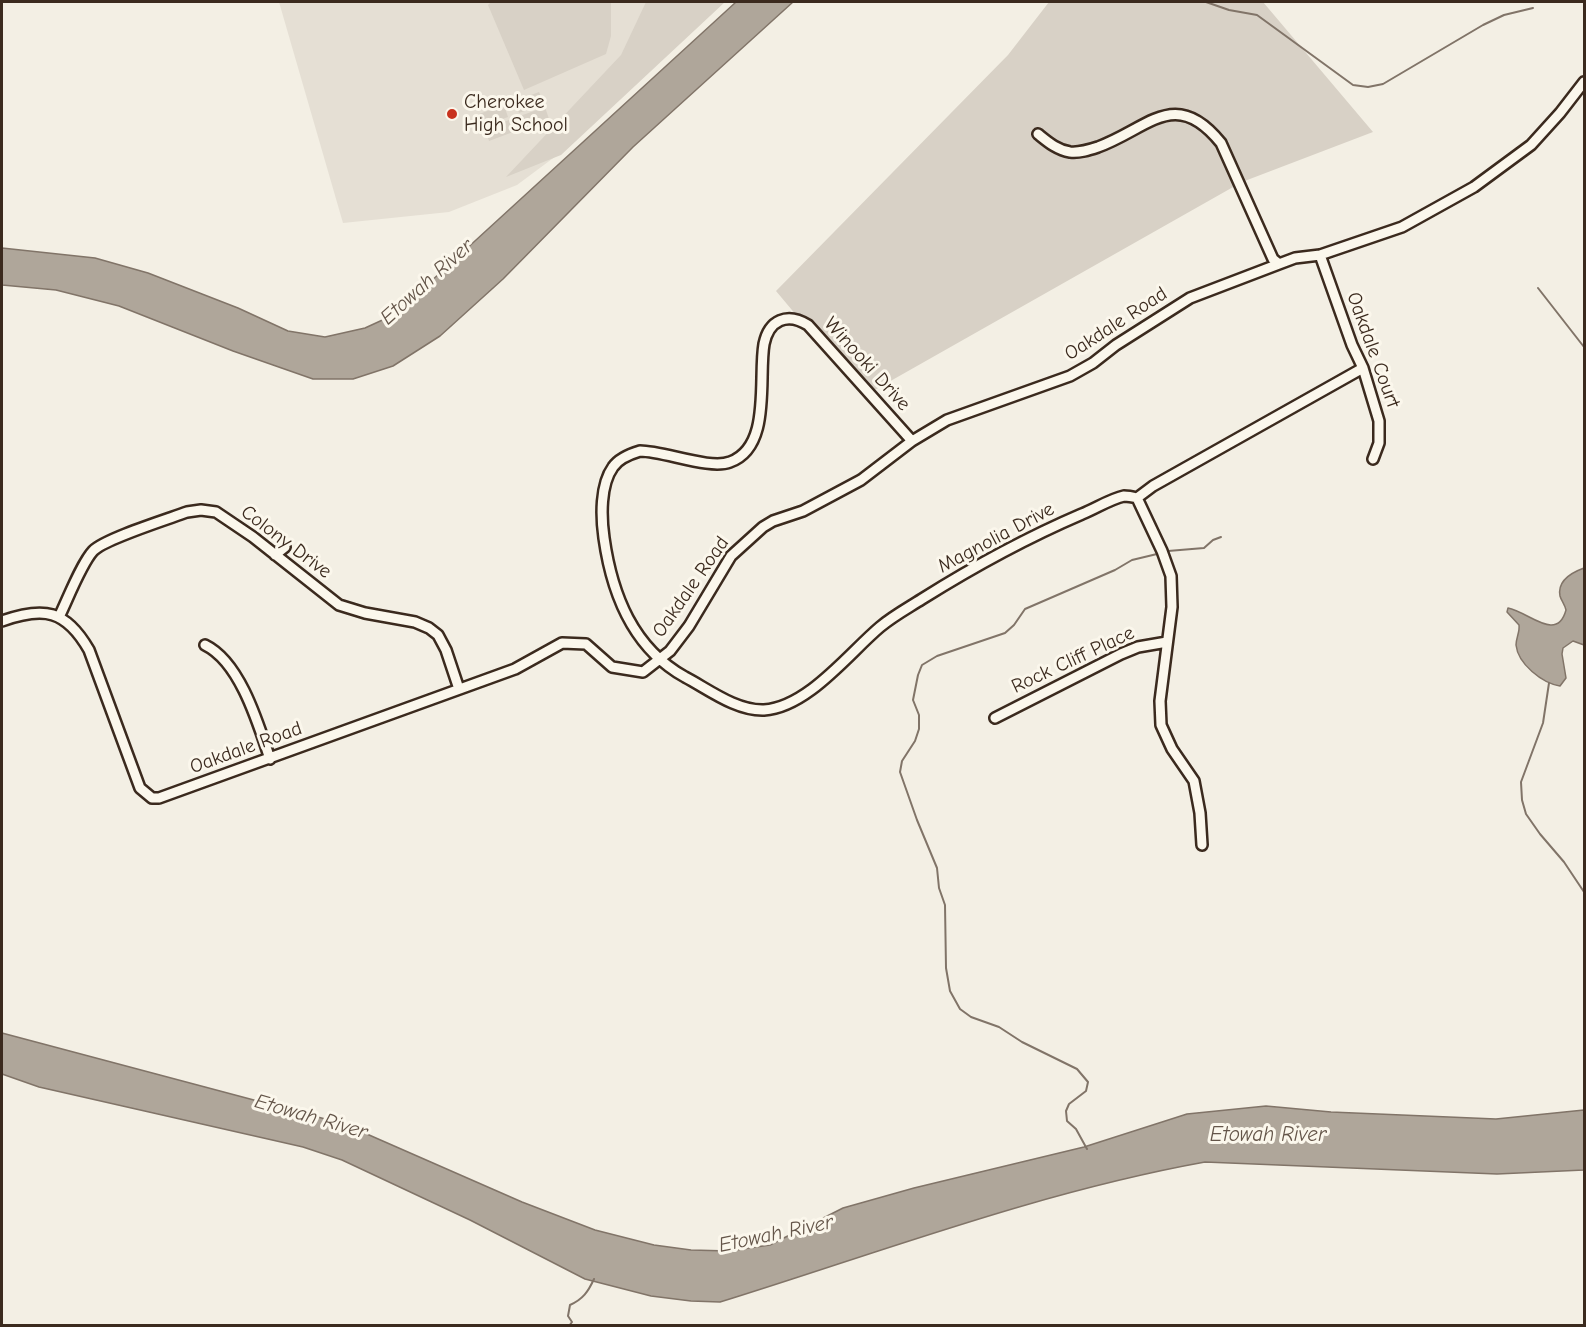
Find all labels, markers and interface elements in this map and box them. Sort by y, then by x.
place label: Cherokee High School [464,90,568,137]
marker: Cherokee High School [445,107,459,121]
water label: Etowah River [375,234,479,330]
street label: Oakdale Road [1060,282,1172,366]
street label: Oakdale Court [1341,289,1405,411]
street label: Winooki Drive [819,312,915,416]
street label: Magnolia Drive [934,497,1058,579]
street label: Colony Drive [236,500,336,584]
street label: Oakdale Road [647,532,735,642]
street label: Rock Cliff Place [1008,621,1138,699]
street label: Oakdale Road [187,717,305,779]
water label: Etowah River [252,1089,370,1145]
water label: Etowah River [1210,1122,1326,1148]
water label: Etowah River [716,1210,836,1258]

